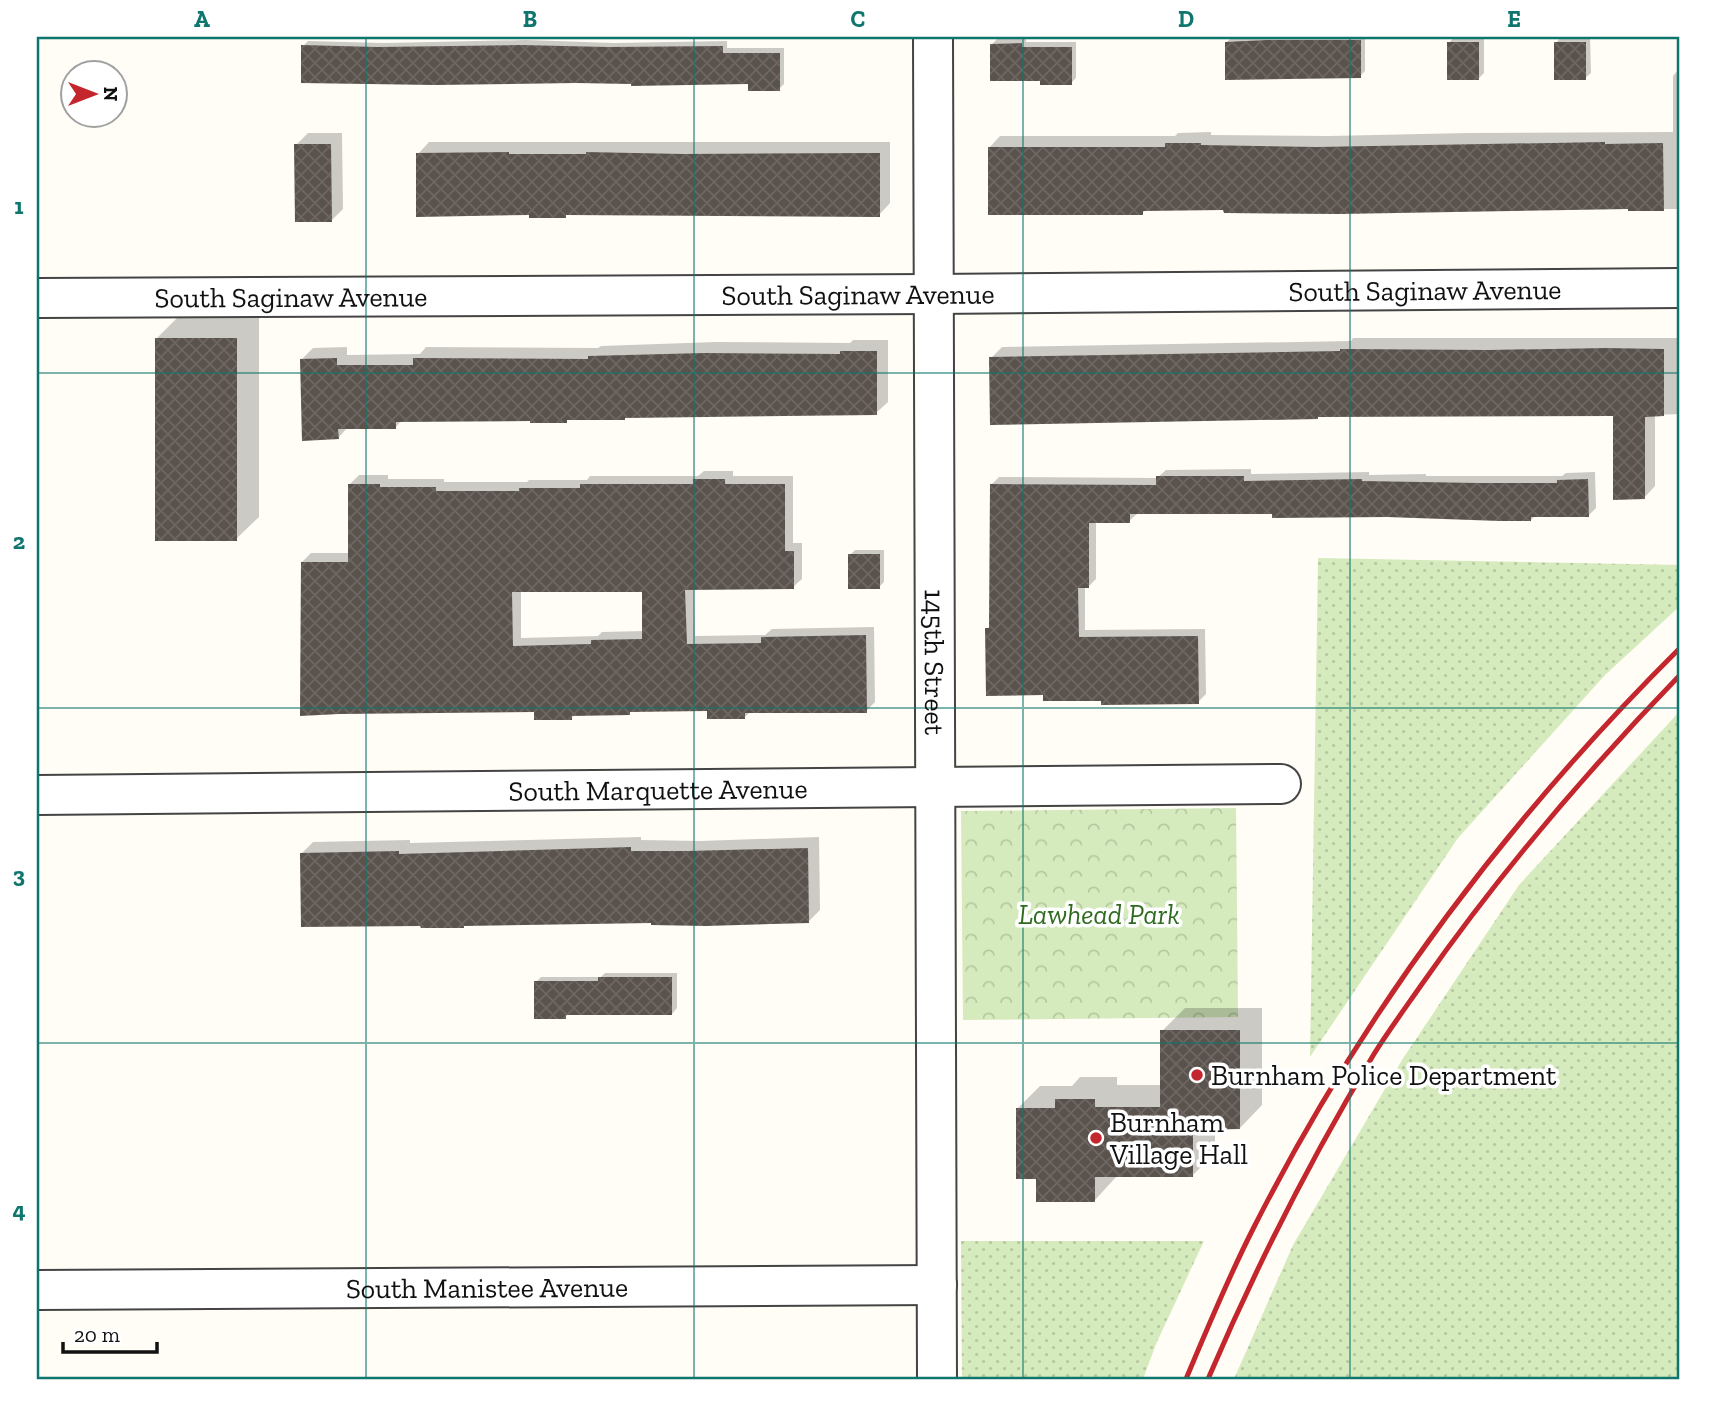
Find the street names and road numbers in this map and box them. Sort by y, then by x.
street label: South Saginaw Avenue [1288,273,1562,308]
street label: South Saginaw Avenue [721,278,995,312]
street label: South Saginaw Avenue [154,280,428,314]
street label: 145th Street [918,589,951,736]
street label: South Marquette Avenue [508,772,808,808]
street label: South Manistee Avenue [346,1271,628,1305]

